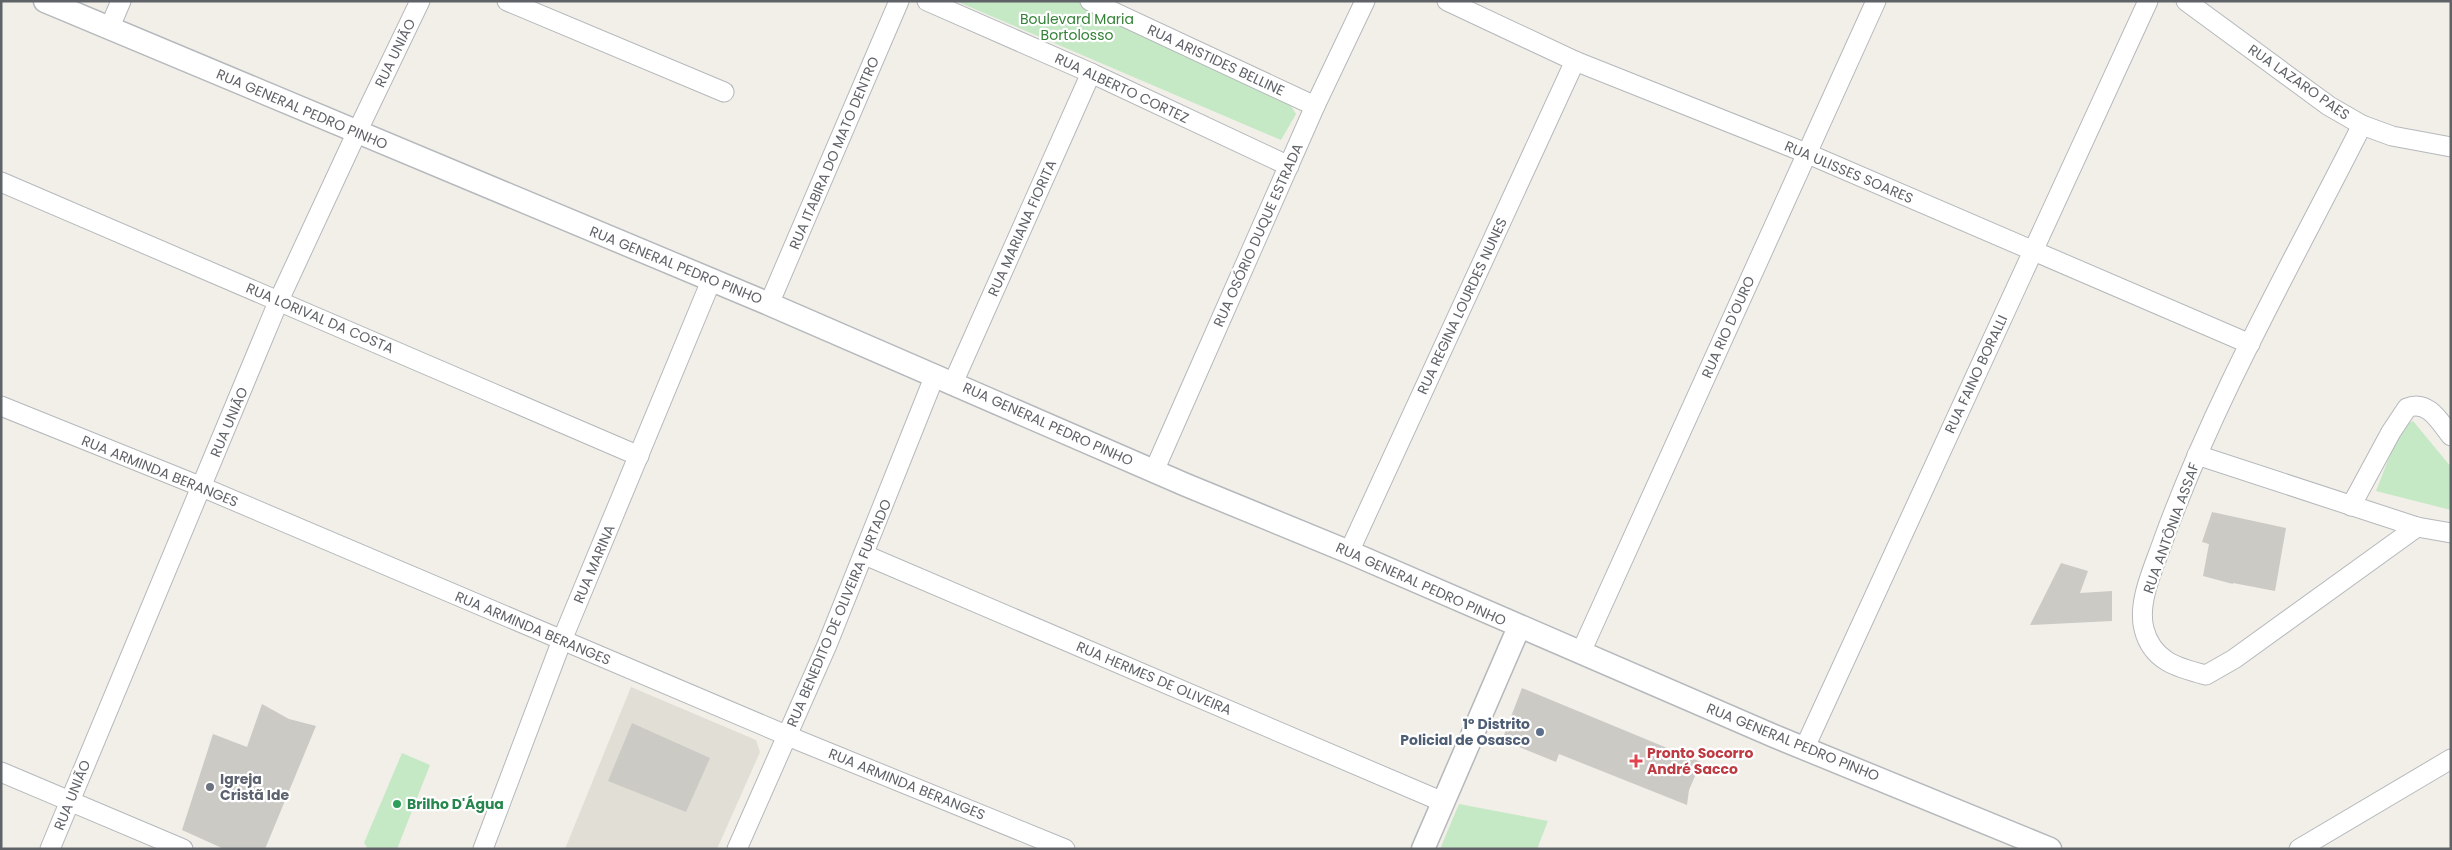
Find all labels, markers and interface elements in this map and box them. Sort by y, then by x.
park label: Boulevard Maria Bortolosso [1020,9,1134,45]
street label: RUA UNIÃO [370,15,420,91]
street label: RUA ARISTIDES BELLINE [1144,19,1288,101]
street label: RUA LAZARO PAES [2244,39,2354,125]
street label: RUA ALBERTO CORTEZ [1052,48,1192,128]
street label: RUA ITABIRA DO MATO DENTRO [784,53,884,253]
street label: RUA GENERAL PEDRO PINHO [213,64,391,154]
street label: RUA ULISSES SOARES [1781,136,1917,208]
street label: RUA OSÓRIO DUQUE ESTRADA [1208,140,1308,330]
street label: RUA MARIANA FIORITA [983,157,1061,299]
street label: RUA REGINA LOURDES NUNES [1412,214,1512,398]
street label: RUA GENERAL PEDRO PINHO [587,221,765,309]
street label: RUA RIO D'OURO [1697,273,1759,381]
street label: RUA LORIVAL DA COSTA [243,278,397,358]
street label: RUA FAINO BORALLI [1940,311,2012,437]
street label: RUA GENERAL PEDRO PINHO [960,377,1136,471]
street label: RUA UNIÃO [205,384,253,460]
street label: RUA ARMINDA BERANGES [79,430,241,512]
street label: RUA ANTÔNIA ASSAF [2138,460,2204,596]
street label: RUA BENEDITO DE OLIVEIRA FURTADO [782,496,896,730]
street label: RUA MARINA [568,521,620,607]
street label: RUA GENERAL PEDRO PINHO [1333,537,1509,631]
street label: RUA ARMINDA BERANGES [452,586,614,670]
street label: RUA HERMES DE OLIVEIRA [1073,636,1235,720]
street label: RUA GENERAL PEDRO PINHO [1704,698,1882,786]
place label: 1º Distrito Policial de Osasco [1400,714,1530,750]
marker: 1º Distrito Policial de Osasco [1534,726,1546,738]
street label: RUA ARMINDA BERANGES [826,743,988,825]
place label: Pronto Socorro André Sacco [1647,743,1754,779]
marker: Pronto Socorro André Sacco [1629,754,1643,768]
street label: RUA UNIÃO [49,757,95,833]
place label: Igreja Cristã Ide [220,769,289,805]
marker: Igreja Cristã Ide [204,781,216,793]
place label: Brilho D'Água [407,794,504,814]
marker: Brilho D'Água [391,798,403,810]

